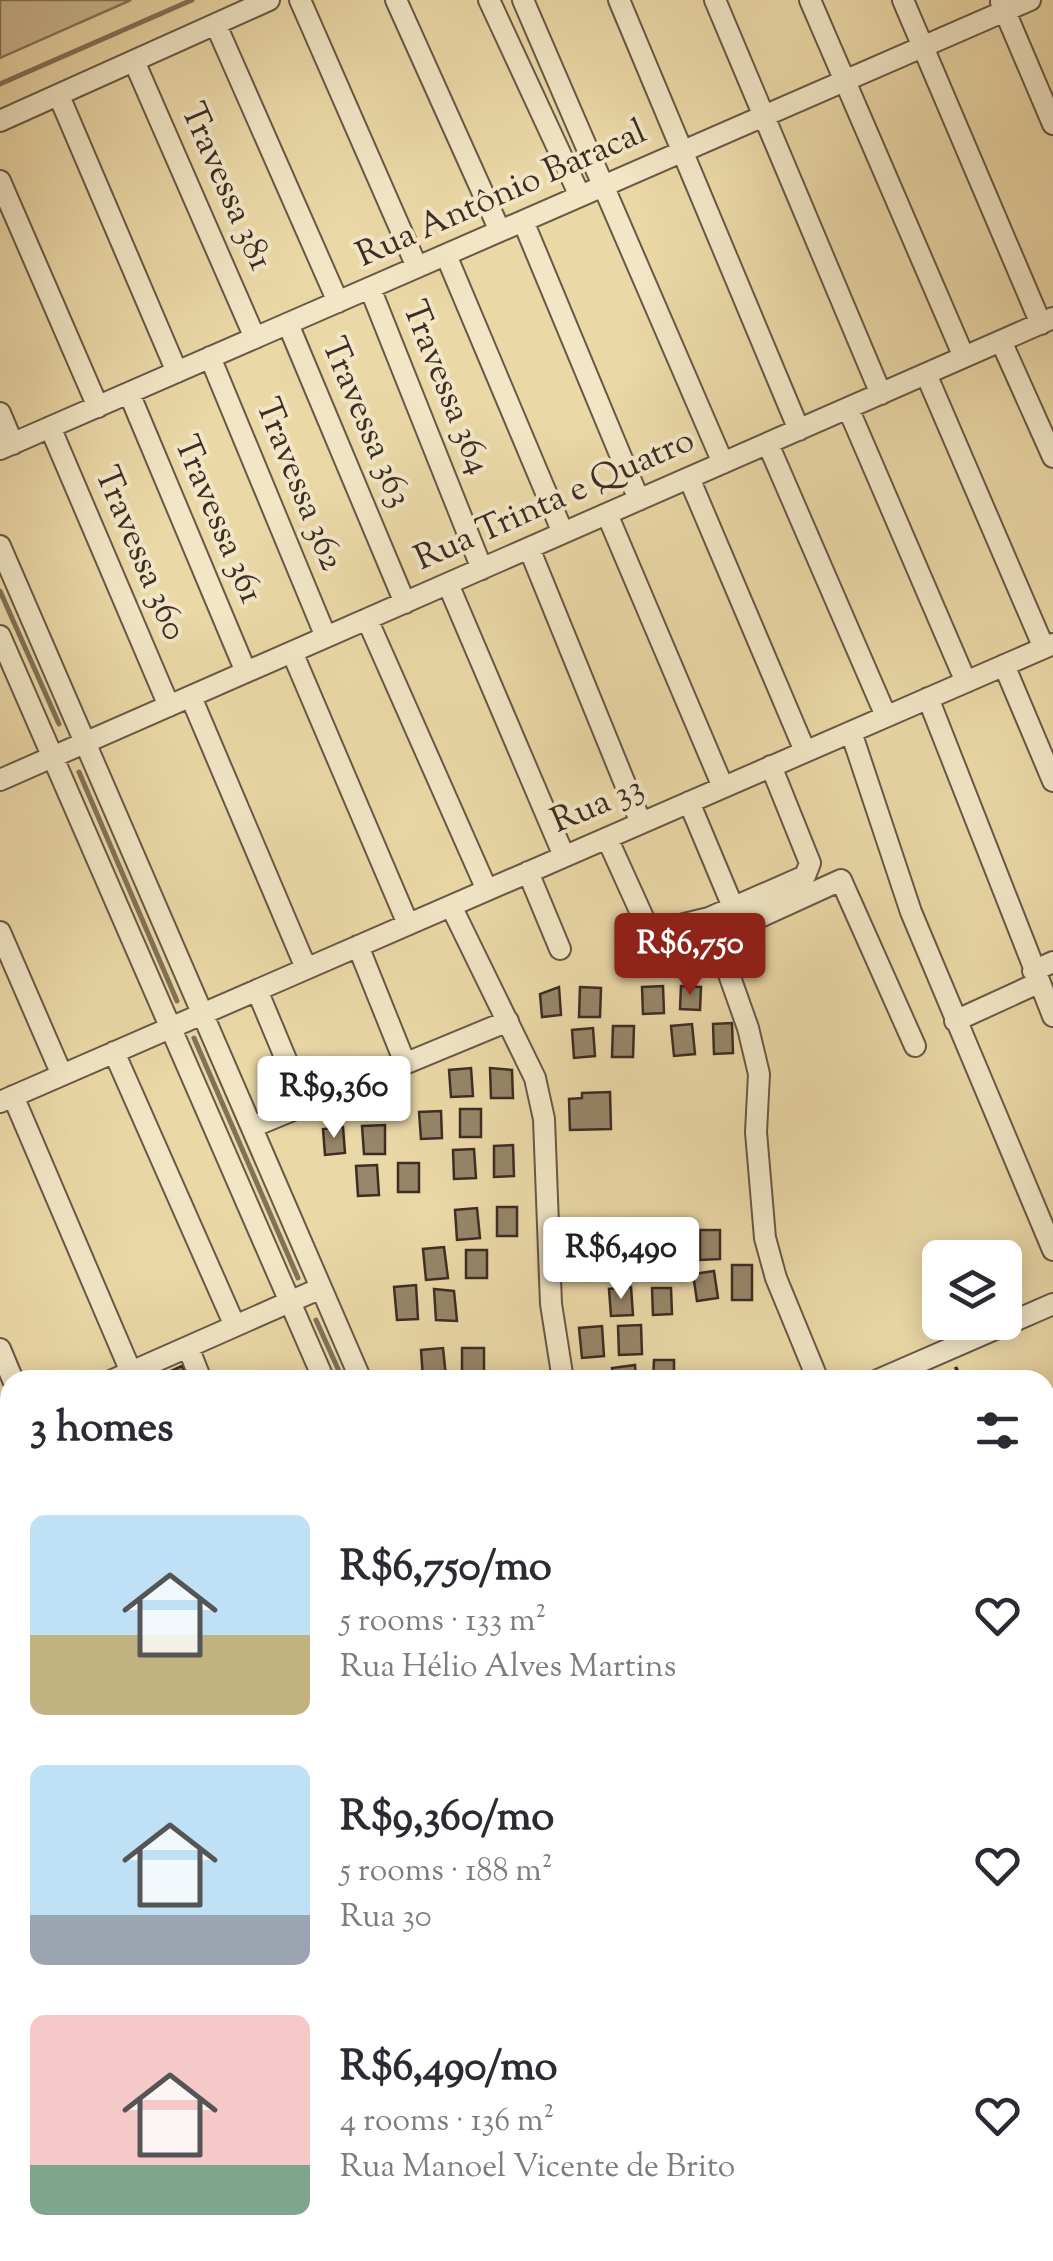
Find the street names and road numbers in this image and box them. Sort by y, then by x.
street label: Travessa 381 [165,95,285,279]
street label: Rua Antônio Baracal [349,108,656,282]
street label: Travessa 364 [387,294,503,482]
street label: Travessa 363 [306,330,424,516]
street label: Travessa 362 [240,391,356,579]
street label: Rua Trinta e Quatro [407,416,703,586]
street label: Travessa 361 [159,428,275,612]
street label: Travessa 360 [79,459,199,649]
street label: Rua 33 [544,764,652,848]

